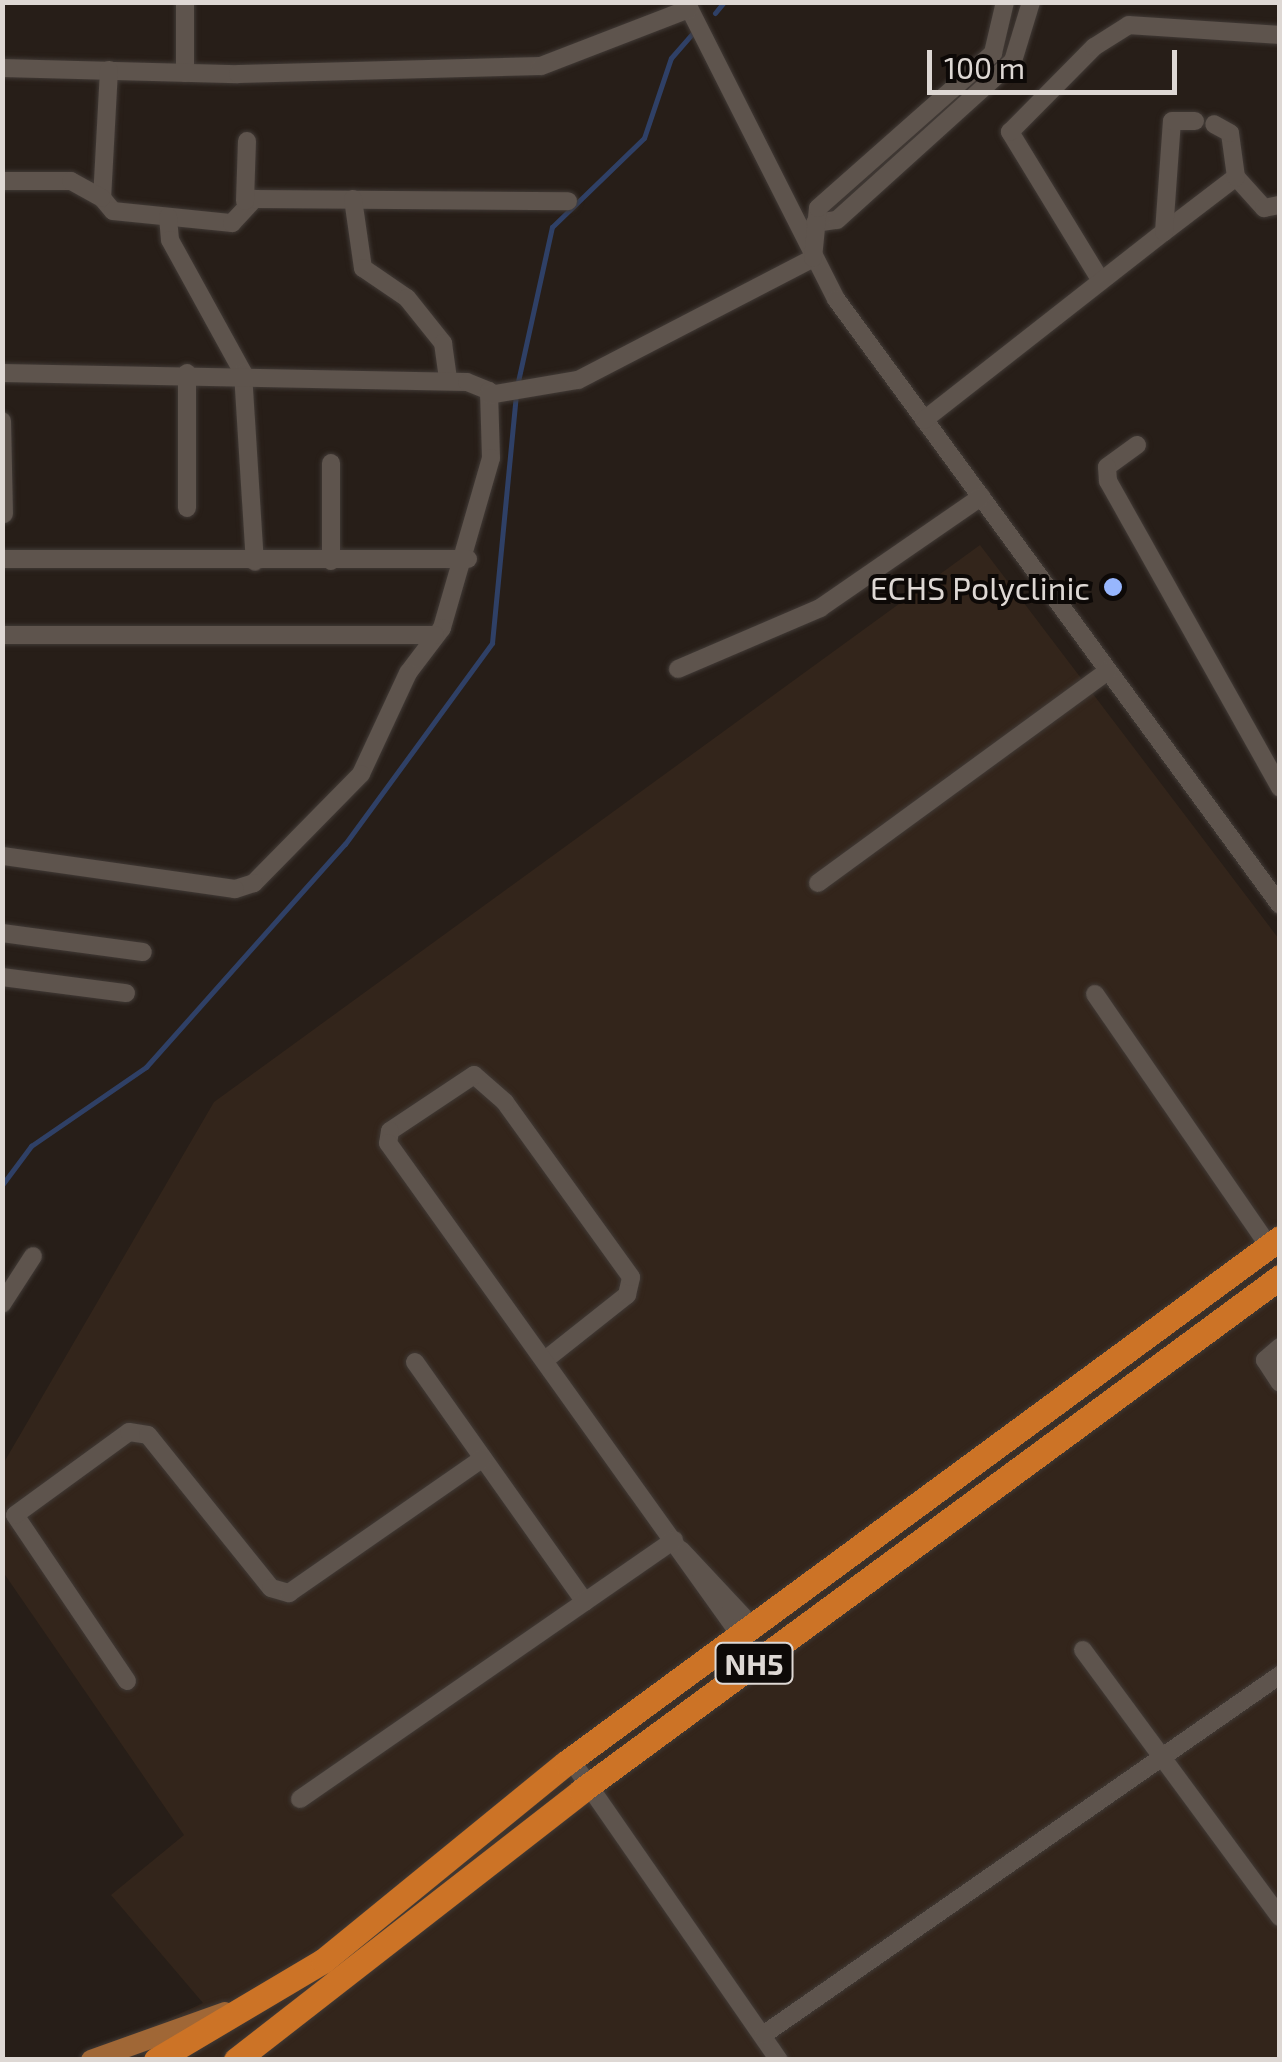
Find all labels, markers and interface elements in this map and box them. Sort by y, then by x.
scale bar [932,30,1182,92]
text: 100 m [944,49,1025,85]
place label: ECHS Polyclinic [870,568,1090,606]
marker: ECHS Polyclinic [1100,574,1126,600]
road number: NH5 [714,1638,794,1688]

